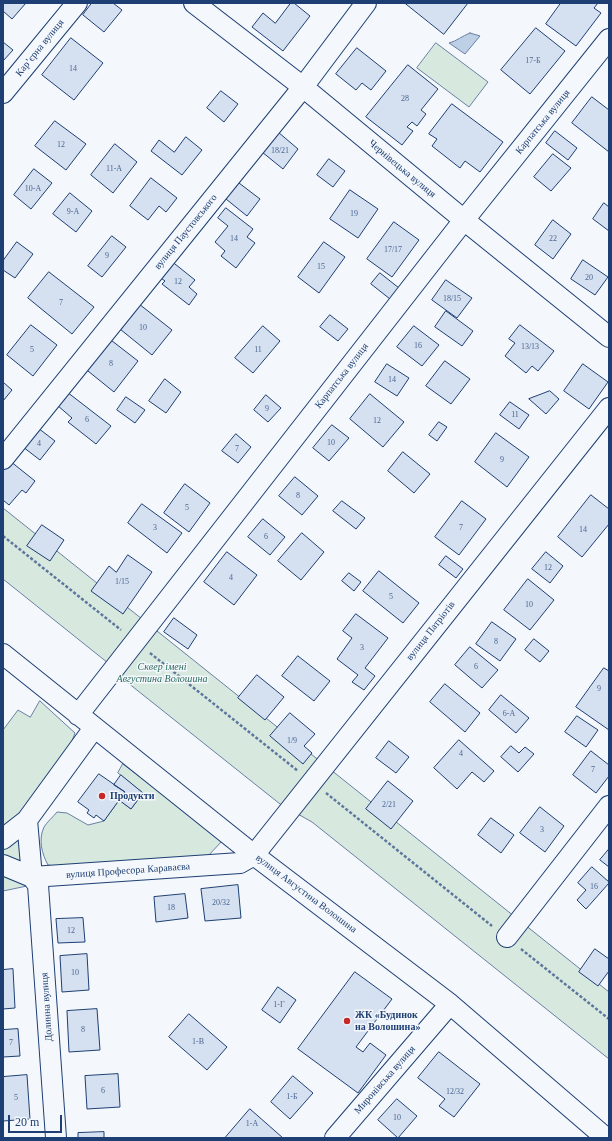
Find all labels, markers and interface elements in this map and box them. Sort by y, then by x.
street label: Карʼєрна вулиця [13,17,67,79]
house number: 17-Б [525,56,541,66]
house number: 14 [69,64,77,74]
street label: Карпатська вулиця [513,87,573,157]
house number: 28 [401,94,409,104]
street label: Чернівецька вулиця [366,137,438,201]
house number: 12 [57,140,65,150]
house number: 18/21 [271,146,289,156]
house number: 11-А [106,164,122,174]
house number: 10-А [25,184,41,194]
street label: вулиця Паустовського [152,192,220,272]
house number: 9-А [67,207,79,217]
house number: 19 [350,209,358,219]
house number: 14 [230,234,238,244]
house number: 22 [549,234,557,244]
house number: 17/17 [384,245,402,255]
house number: 9 [105,251,109,261]
house number: 15 [317,262,325,272]
house number: 20 [585,273,593,283]
house number: 12 [174,277,182,287]
house number: 18/15 [443,294,461,304]
house number: 7 [59,298,63,308]
house number: 10 [139,323,147,333]
street label: Карпатська вулиця [313,341,371,411]
house number: 16 [414,341,422,351]
house number: 13/13 [521,342,539,352]
house number: 5 [30,345,34,355]
house number: 11 [254,345,262,355]
house number: 8 [109,359,113,369]
house number: 14 [388,375,396,385]
house number: 9 [265,404,269,414]
house number: 11 [511,410,519,420]
house number: 6 [85,415,89,425]
house number: 12 [373,416,381,426]
house number: 10 [327,438,335,448]
house number: 4 [37,439,41,449]
house number: 7 [235,444,239,454]
house number: 9 [500,455,504,465]
house number: 8 [296,491,300,501]
house number: 5 [185,503,189,513]
house number: 3 [153,523,157,533]
house number: 7 [459,523,463,533]
house number: 14 [579,525,587,535]
house number: 6 [264,532,268,542]
house number: 12 [544,563,552,573]
house number: 4 [229,573,233,583]
house number: 1/15 [115,577,129,587]
house number: 5 [389,592,393,602]
street label: вулиця Патріотів [404,599,458,663]
house number: 10 [525,600,533,610]
house number: 8 [494,637,498,647]
house number: 3 [360,643,364,653]
park label: Сквер імені Августина Волошина [117,661,207,684]
house number: 6 [474,662,478,672]
house number: 9 [597,684,601,694]
house number: 6-А [503,709,515,719]
house number: 1/9 [287,736,297,746]
house number: 4 [459,749,463,759]
house number: 7 [591,765,595,775]
place label: Продукти [110,790,155,802]
marker: Продукти [97,791,107,801]
house number: 2/21 [382,800,396,810]
house number: 3 [540,825,544,835]
street label: вулиця Августина Волошина [253,852,359,936]
street label: вулиця Професора Караваєва [66,861,190,881]
house number: 16 [590,882,598,892]
house number: 20/32 [212,898,230,908]
house number: 18 [167,903,175,913]
house number: 12 [67,926,75,936]
house number: 10 [71,968,79,978]
street label: Долинна вулиця [39,972,55,1042]
house number: 1-Г [273,1000,285,1010]
place label: ЖК «Будинок на Волошина» [355,1009,420,1032]
marker: ЖК «Будинок на Волошина» [342,1016,352,1026]
house number: 8 [81,1025,85,1035]
house number: 1-В [192,1037,204,1047]
house number: 7 [9,1038,13,1048]
street label: Миронівська вулиця [352,1043,418,1117]
house number: 6 [101,1086,105,1096]
house number: 12/32 [446,1087,464,1097]
house number: 1-Б [286,1092,298,1102]
house number: 5 [14,1093,18,1103]
scale bar [10,1107,64,1133]
house number: 10 [393,1113,401,1123]
text: 20 m [15,1115,39,1129]
house number: 1-А [246,1119,258,1129]

